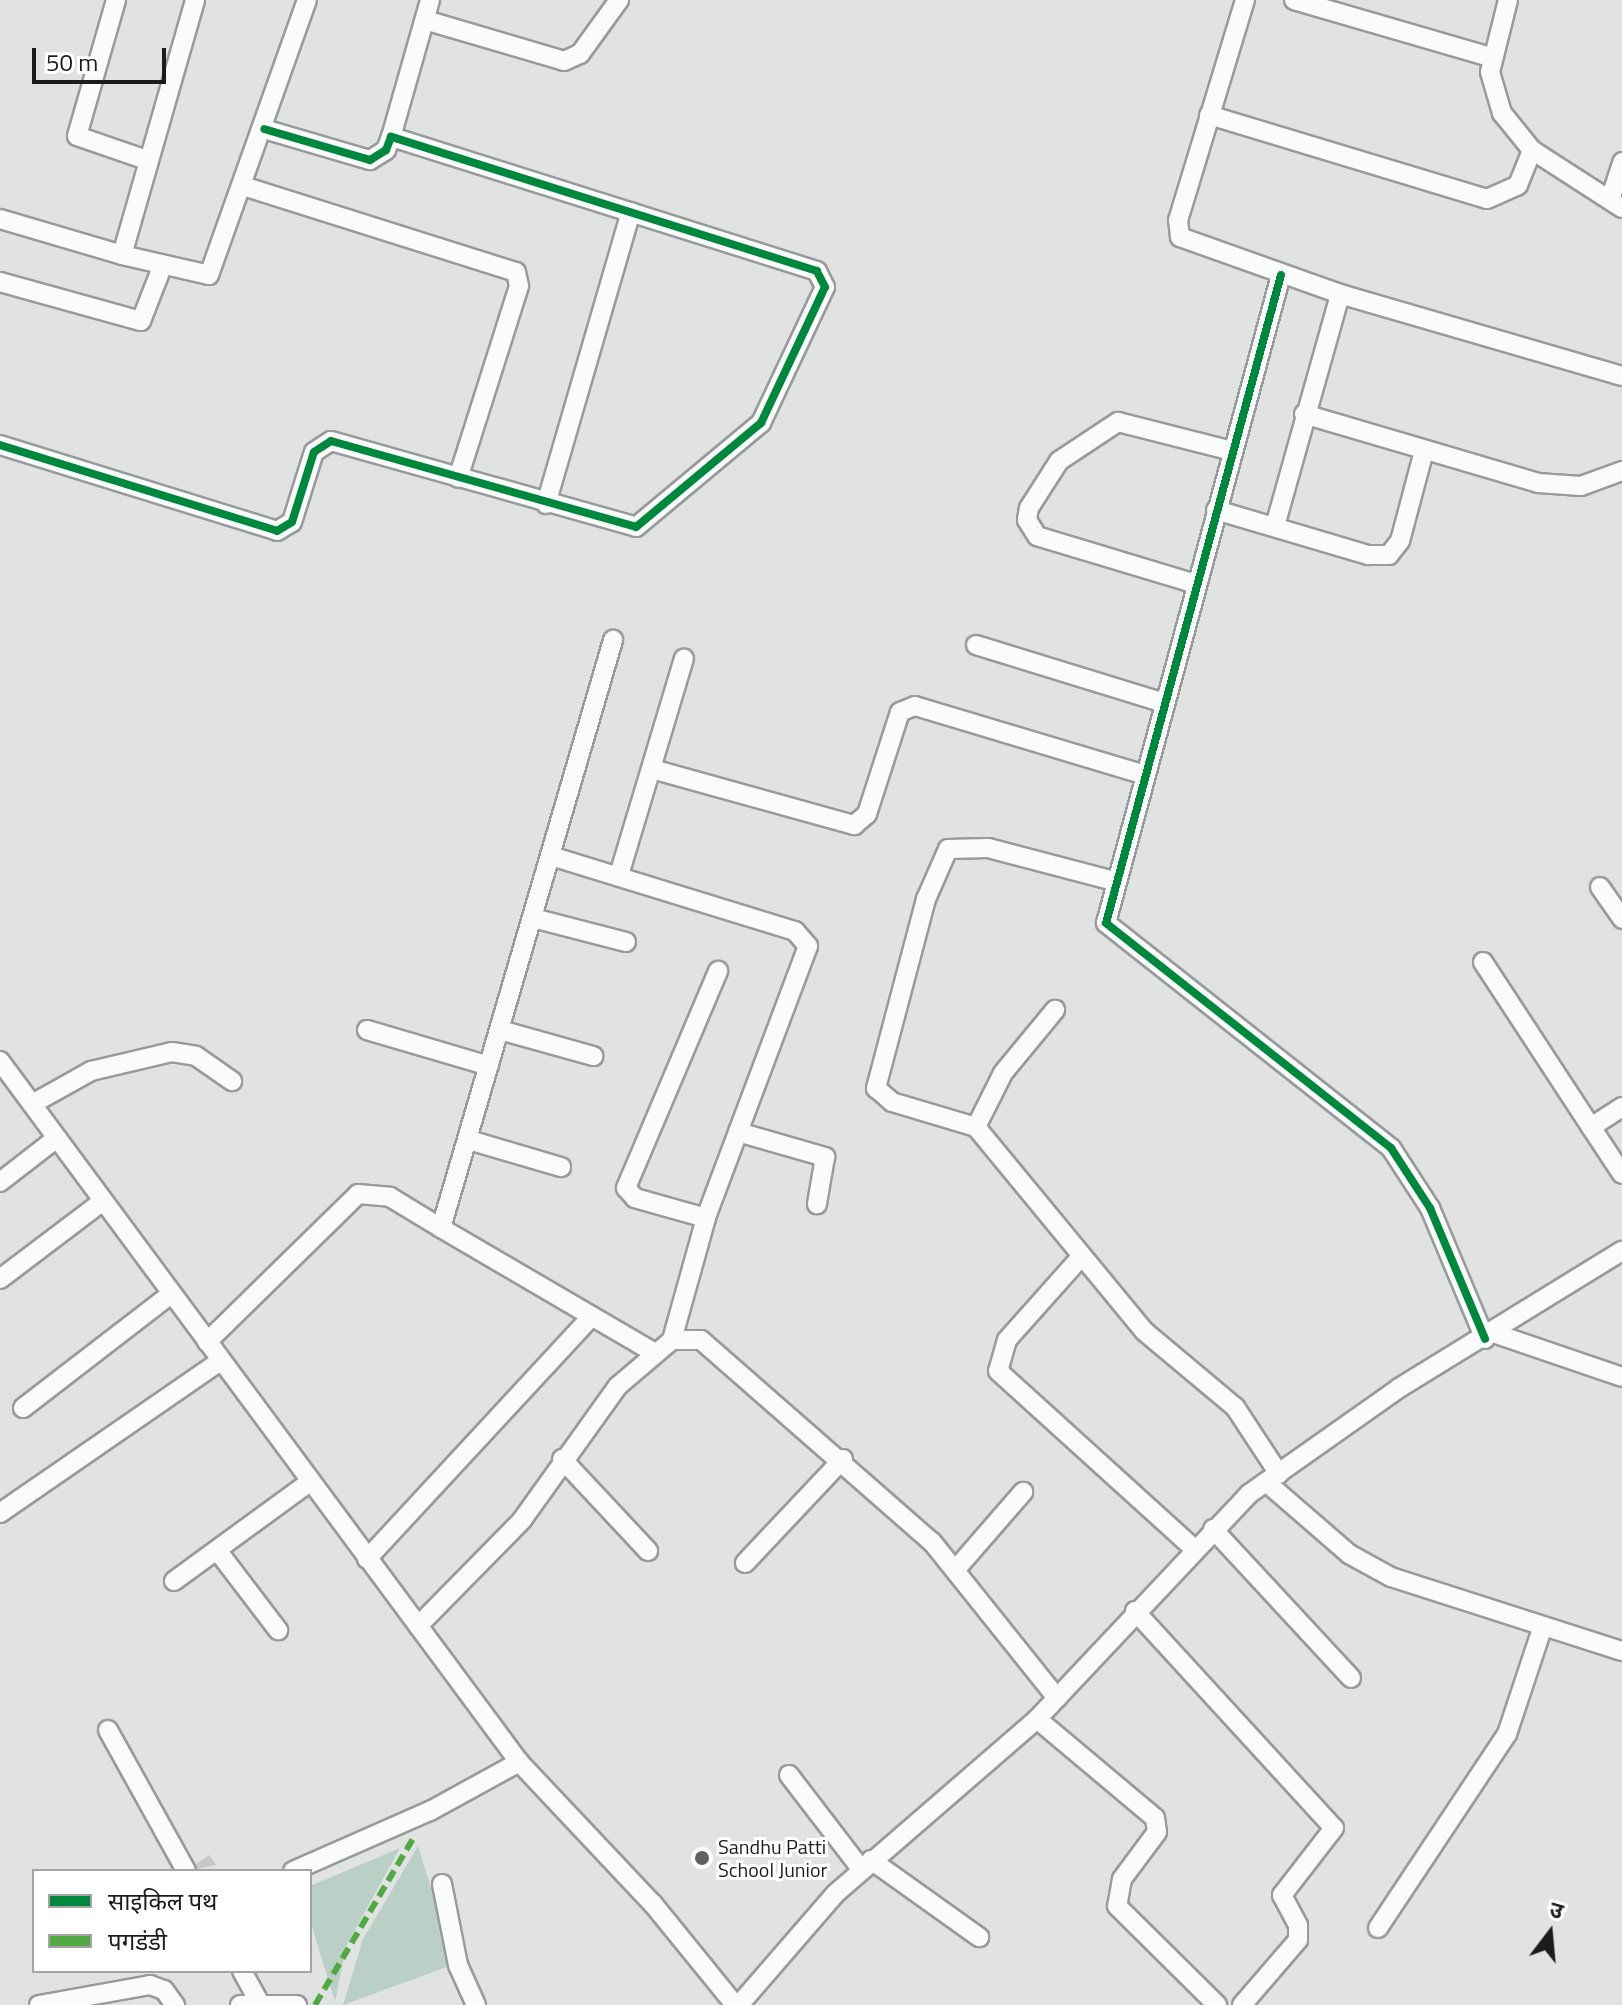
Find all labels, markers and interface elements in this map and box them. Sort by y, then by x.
scale bar [36,32,170,82]
text: 50 m [46,44,98,80]
place label: Sandhu Patti School Junior [718,1834,827,1881]
marker: Sandhu Patti School Junior [693,1849,711,1867]
legend [32,1869,312,1973]
text: साइकिल पथ [108,1883,217,1919]
text: उ [1546,1892,1567,1928]
north arrow [1510,1893,1590,1973]
text: पगडंडी [108,1923,167,1959]

